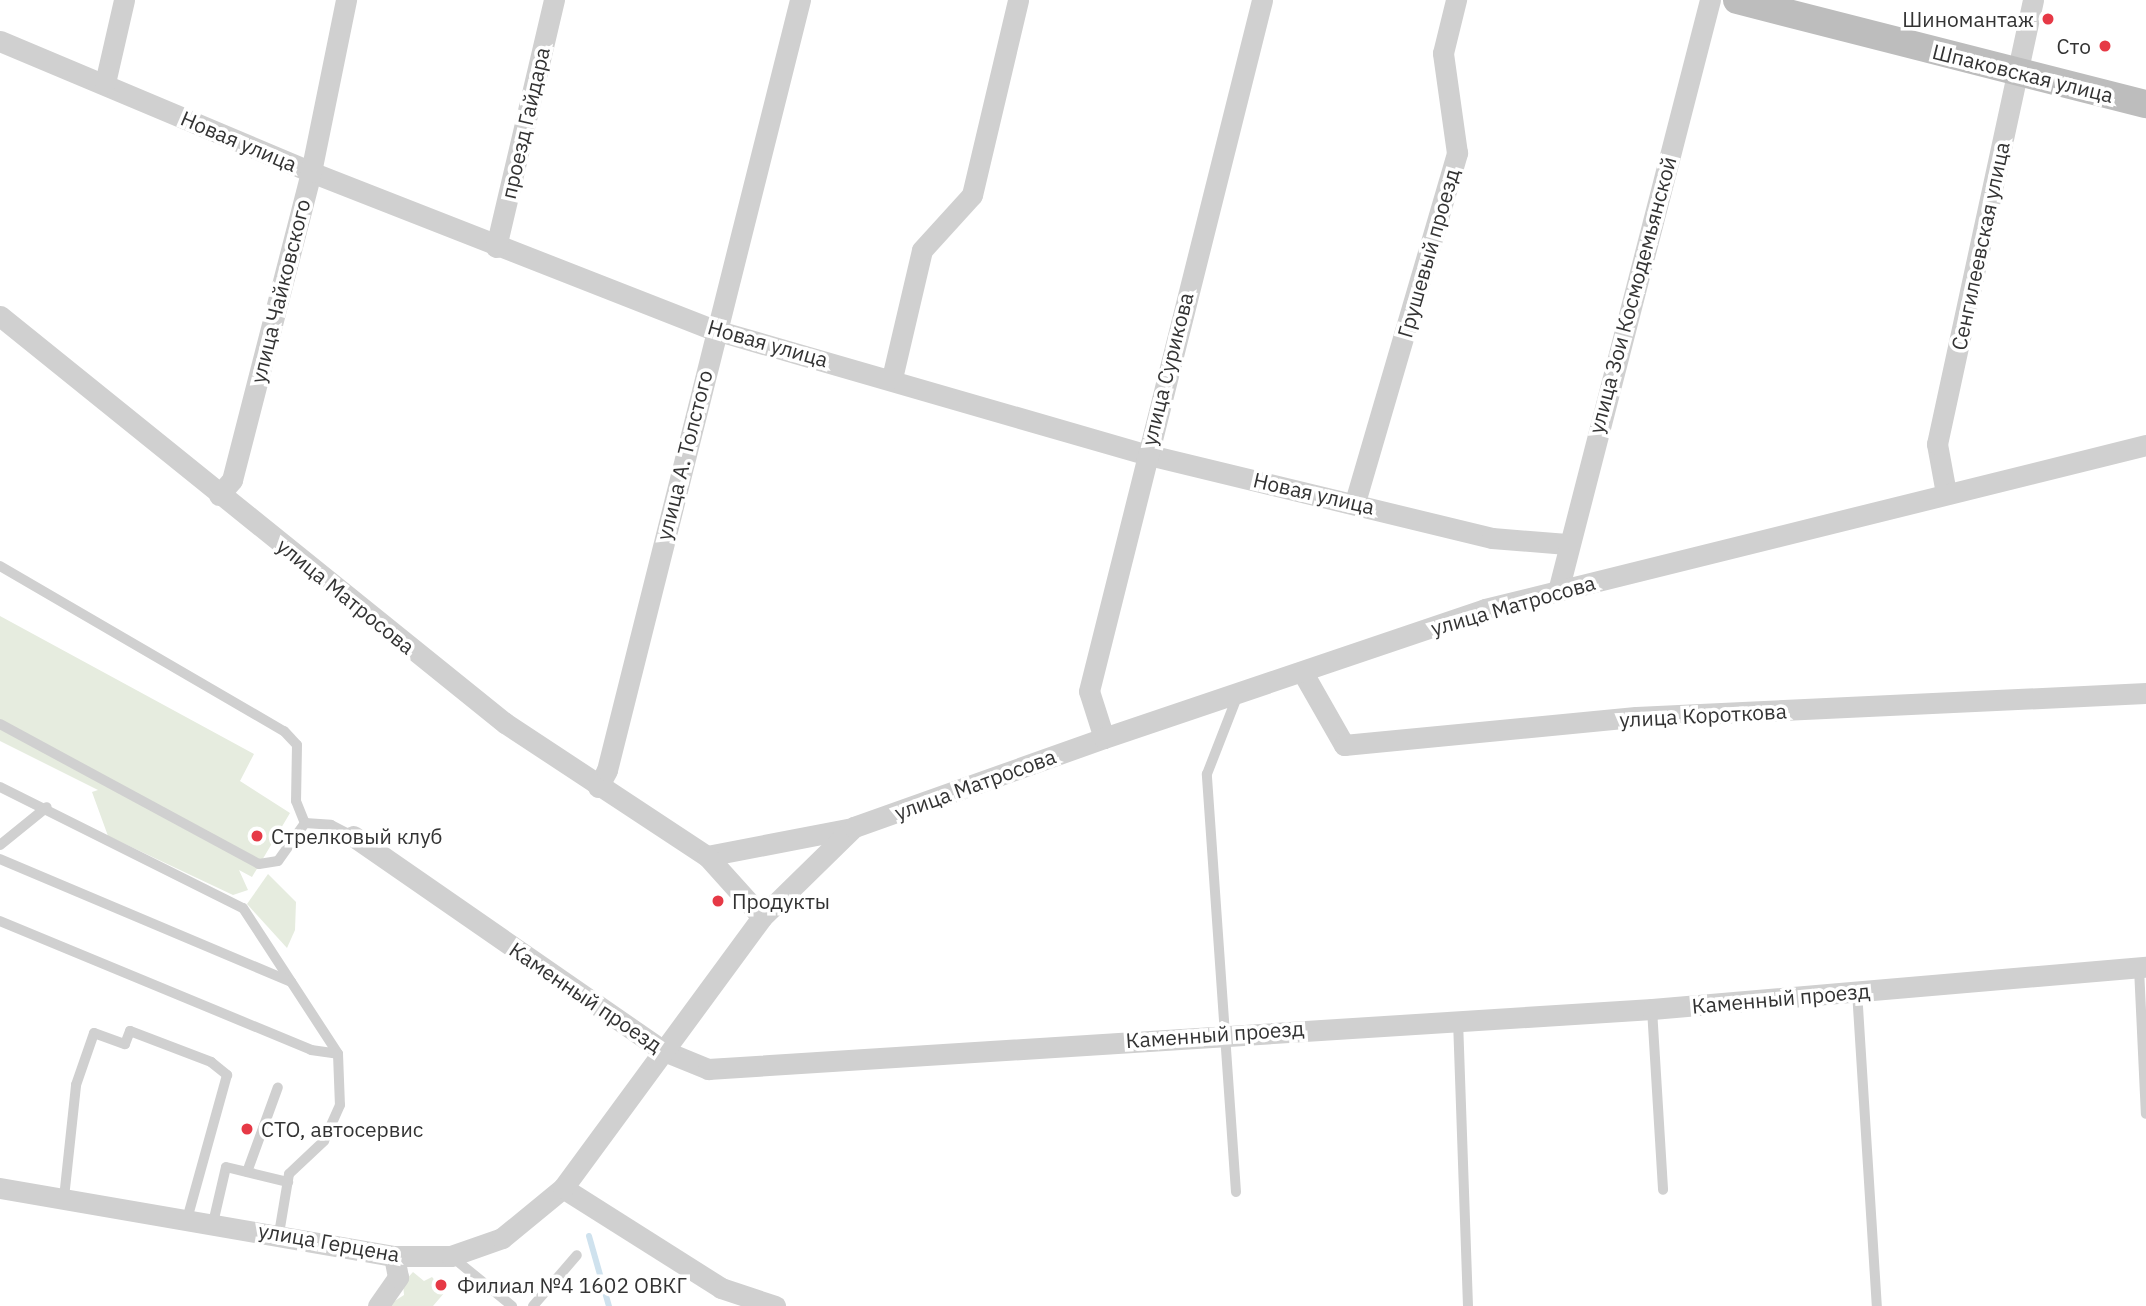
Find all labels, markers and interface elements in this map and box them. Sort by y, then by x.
place label: Шиномантаж [1902,6,2034,32]
marker: Шиномантаж [2040,11,2056,27]
place label: Сто [2057,33,2091,59]
street label: Шпаковская улица [1930,38,2116,108]
marker: Сто [2097,38,2113,54]
street label: проезд Гайдара [495,45,555,201]
street label: Новая улица [177,105,301,177]
street label: Сенгилеевская улица [1946,139,2014,353]
street label: улица Зои Космодемьянской [1583,154,1681,436]
street label: Грушевый проезд [1392,165,1464,341]
street label: улица Чайковского [245,196,315,386]
street label: улица Сурикова [1136,290,1198,448]
street label: Новая улица [705,314,831,372]
street label: улица А. Толстого [651,367,717,543]
street label: Новая улица [1251,467,1377,519]
street label: улица Матросова [272,533,420,659]
street label: улица Матросова [1428,569,1598,641]
street label: улица Короткова [1619,698,1787,732]
street label: улица Матросова [891,743,1059,825]
place label: Стрелковый клуб [271,823,442,849]
marker: Стрелковый клуб [249,828,265,844]
place label: Продукты [732,888,830,914]
marker: Продукты [710,893,726,909]
street label: Каменный проезд [505,937,667,1057]
street label: Каменный проезд [1691,978,1871,1018]
street label: Каменный проезд [1125,1015,1305,1053]
place label: СТО, автосервис [261,1116,423,1142]
marker: СТО, автосервис [239,1121,255,1137]
street label: улица Герцена [256,1217,402,1267]
place label: Филиал №4 1602 ОВКГ [457,1272,687,1298]
marker: Филиал №4 1602 ОВКГ [431,1275,451,1295]

